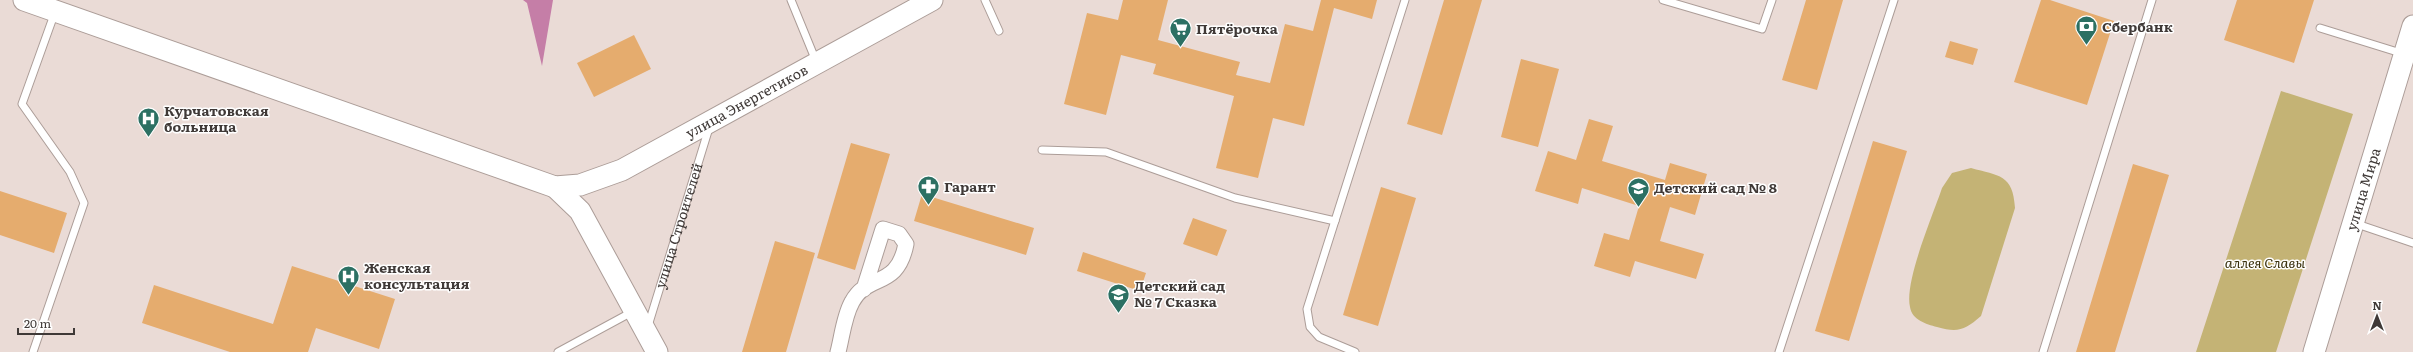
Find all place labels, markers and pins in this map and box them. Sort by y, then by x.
bank icon: Сбербанк [2074,14,2100,47]
supermarket icon: Пятёрочка [1168,16,1194,49]
place label: Сбербанк [2102,16,2173,36]
place label: Пятёрочка [1196,18,1279,38]
place label: Курчатовская больница [164,100,269,136]
hospital icon: Курчатовская больница [135,106,161,139]
pharmacy icon: Гарант [916,174,942,207]
school or university icon: Детский сад № 8 [1625,175,1651,208]
place label: Гарант [944,176,996,196]
place label: Детский сад № 8 [1654,177,1777,197]
place label: Женская консультация [364,257,469,293]
hospital icon: Женская консультация [335,263,361,296]
place label: Детский сад № 7 Сказка [1134,275,1225,311]
school or university icon: Детский сад № 7 Сказка [1105,281,1131,314]

